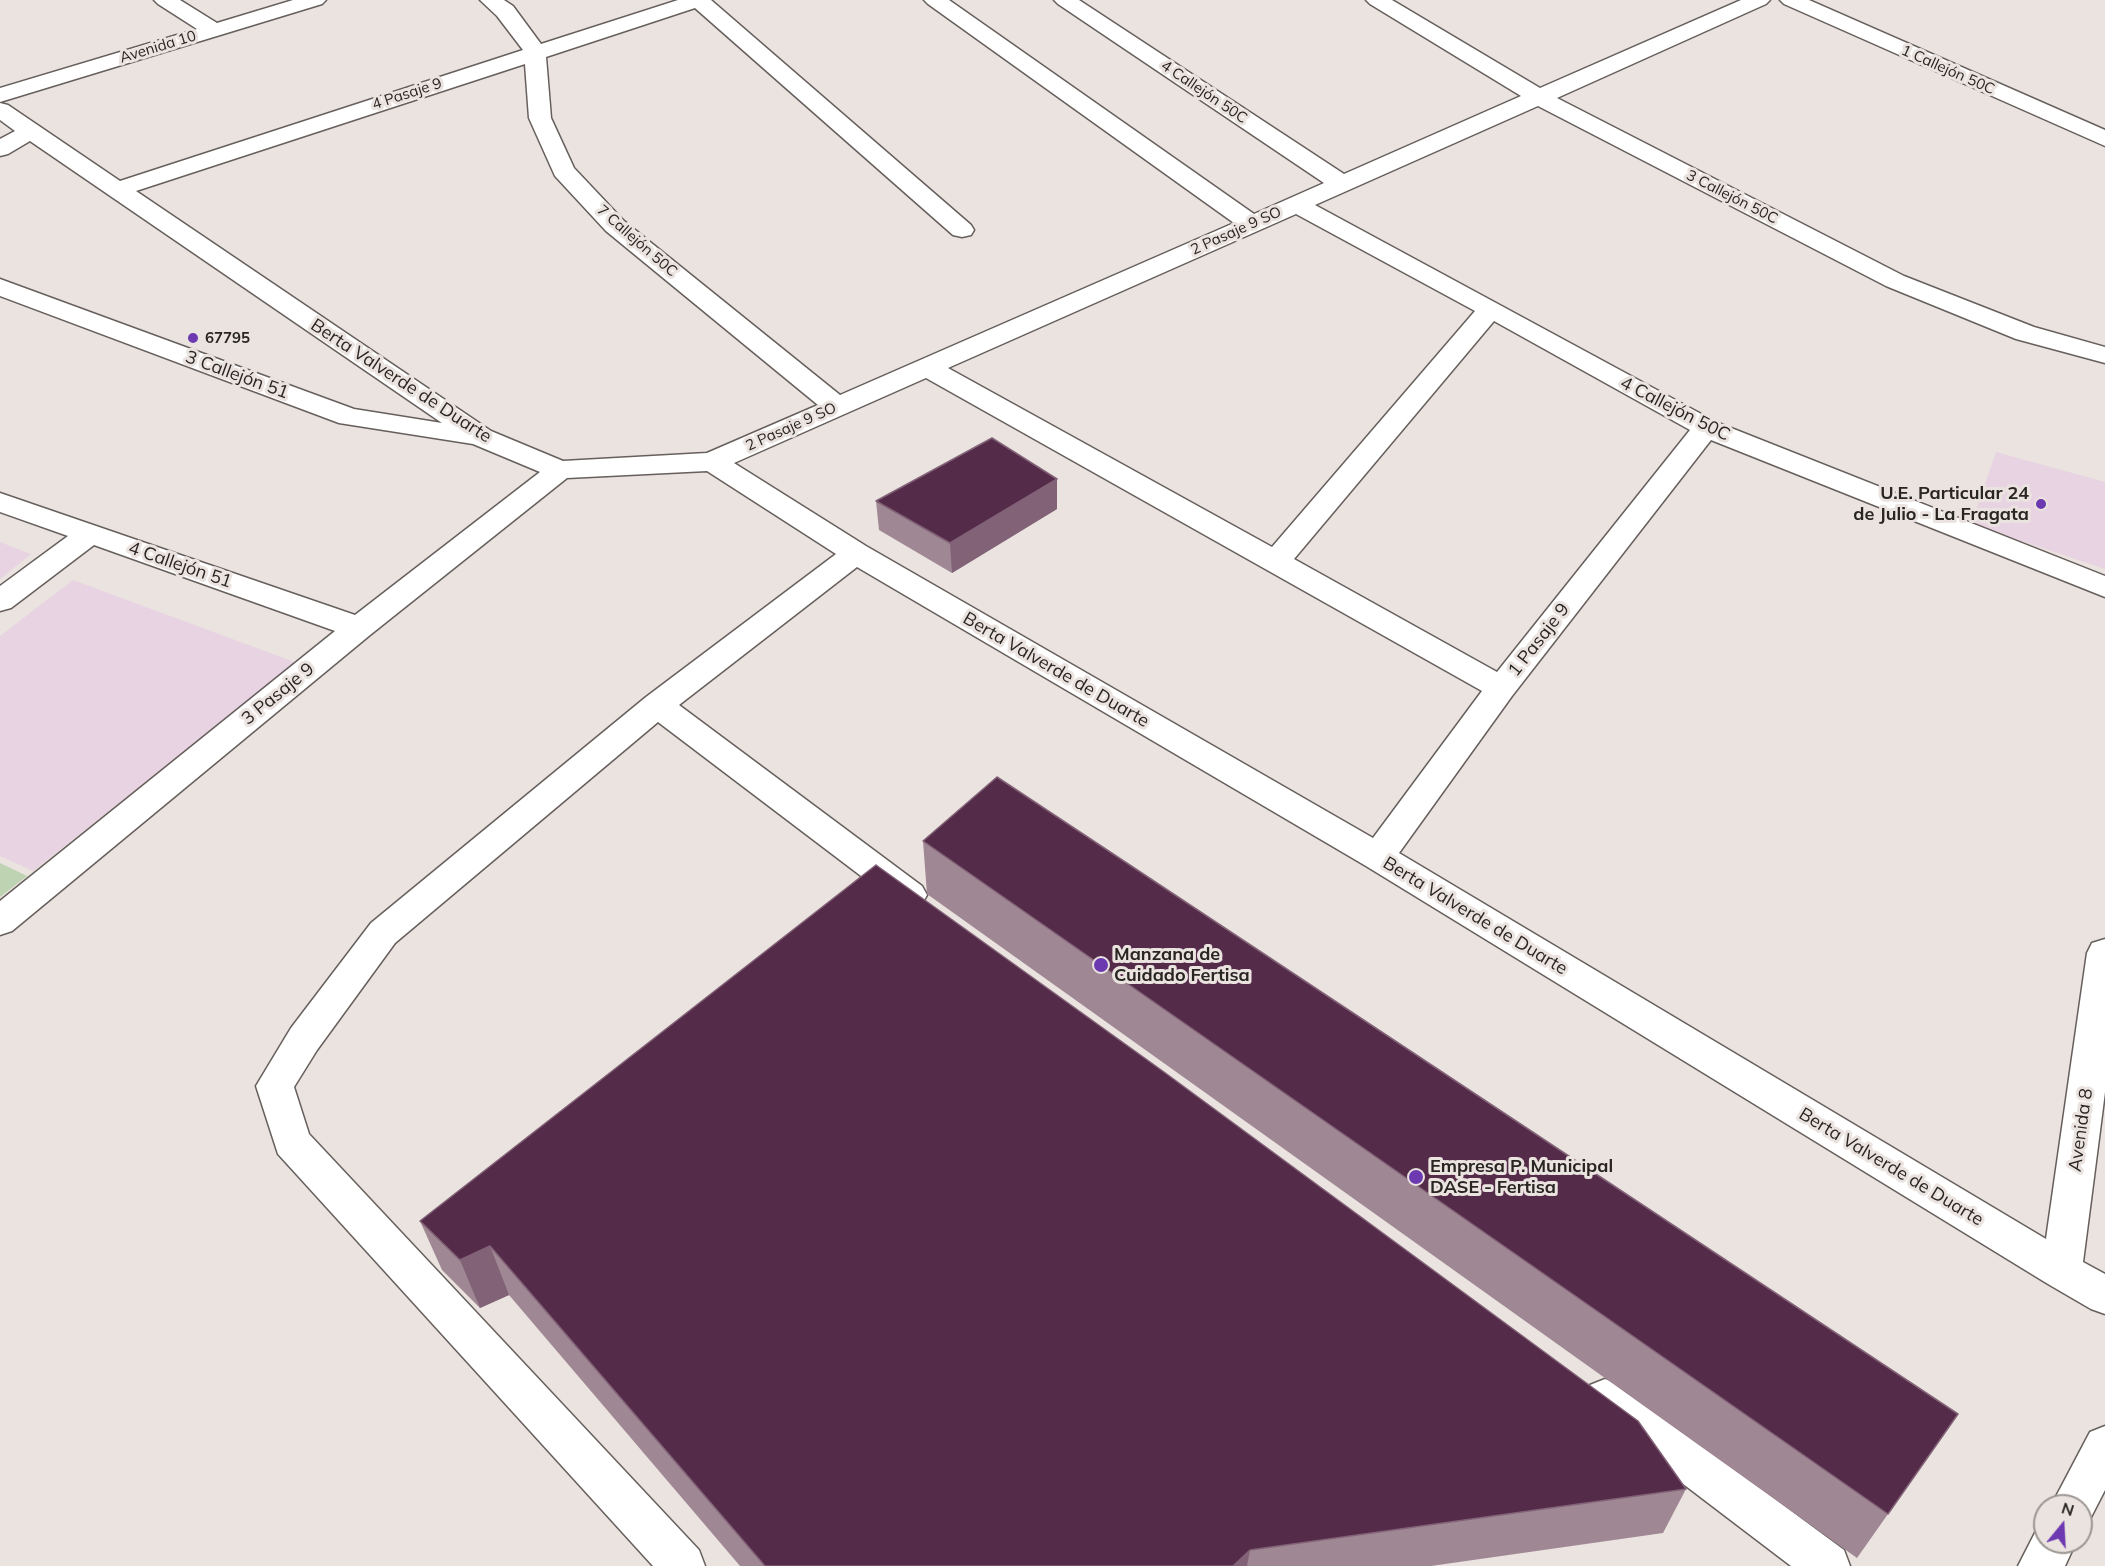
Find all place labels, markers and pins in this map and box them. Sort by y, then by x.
place label: 67795 [205,329,250,347]
marker: 67795 [186,331,200,345]
place label: U.E. Particular 24 de Julio - La Fragata [1853,483,2029,526]
marker: U.E. Particular 24 de Julio - La Fragata [2034,497,2048,511]
place label: Manzana de Cuidado Fertisa [1114,944,1250,986]
marker: Manzana de Cuidado Fertisa [1092,956,1110,974]
place label: Empresa P. Municipal DASE - Fertisa [1430,1156,1613,1198]
marker: Empresa P. Municipal DASE - Fertisa [1407,1168,1425,1186]

